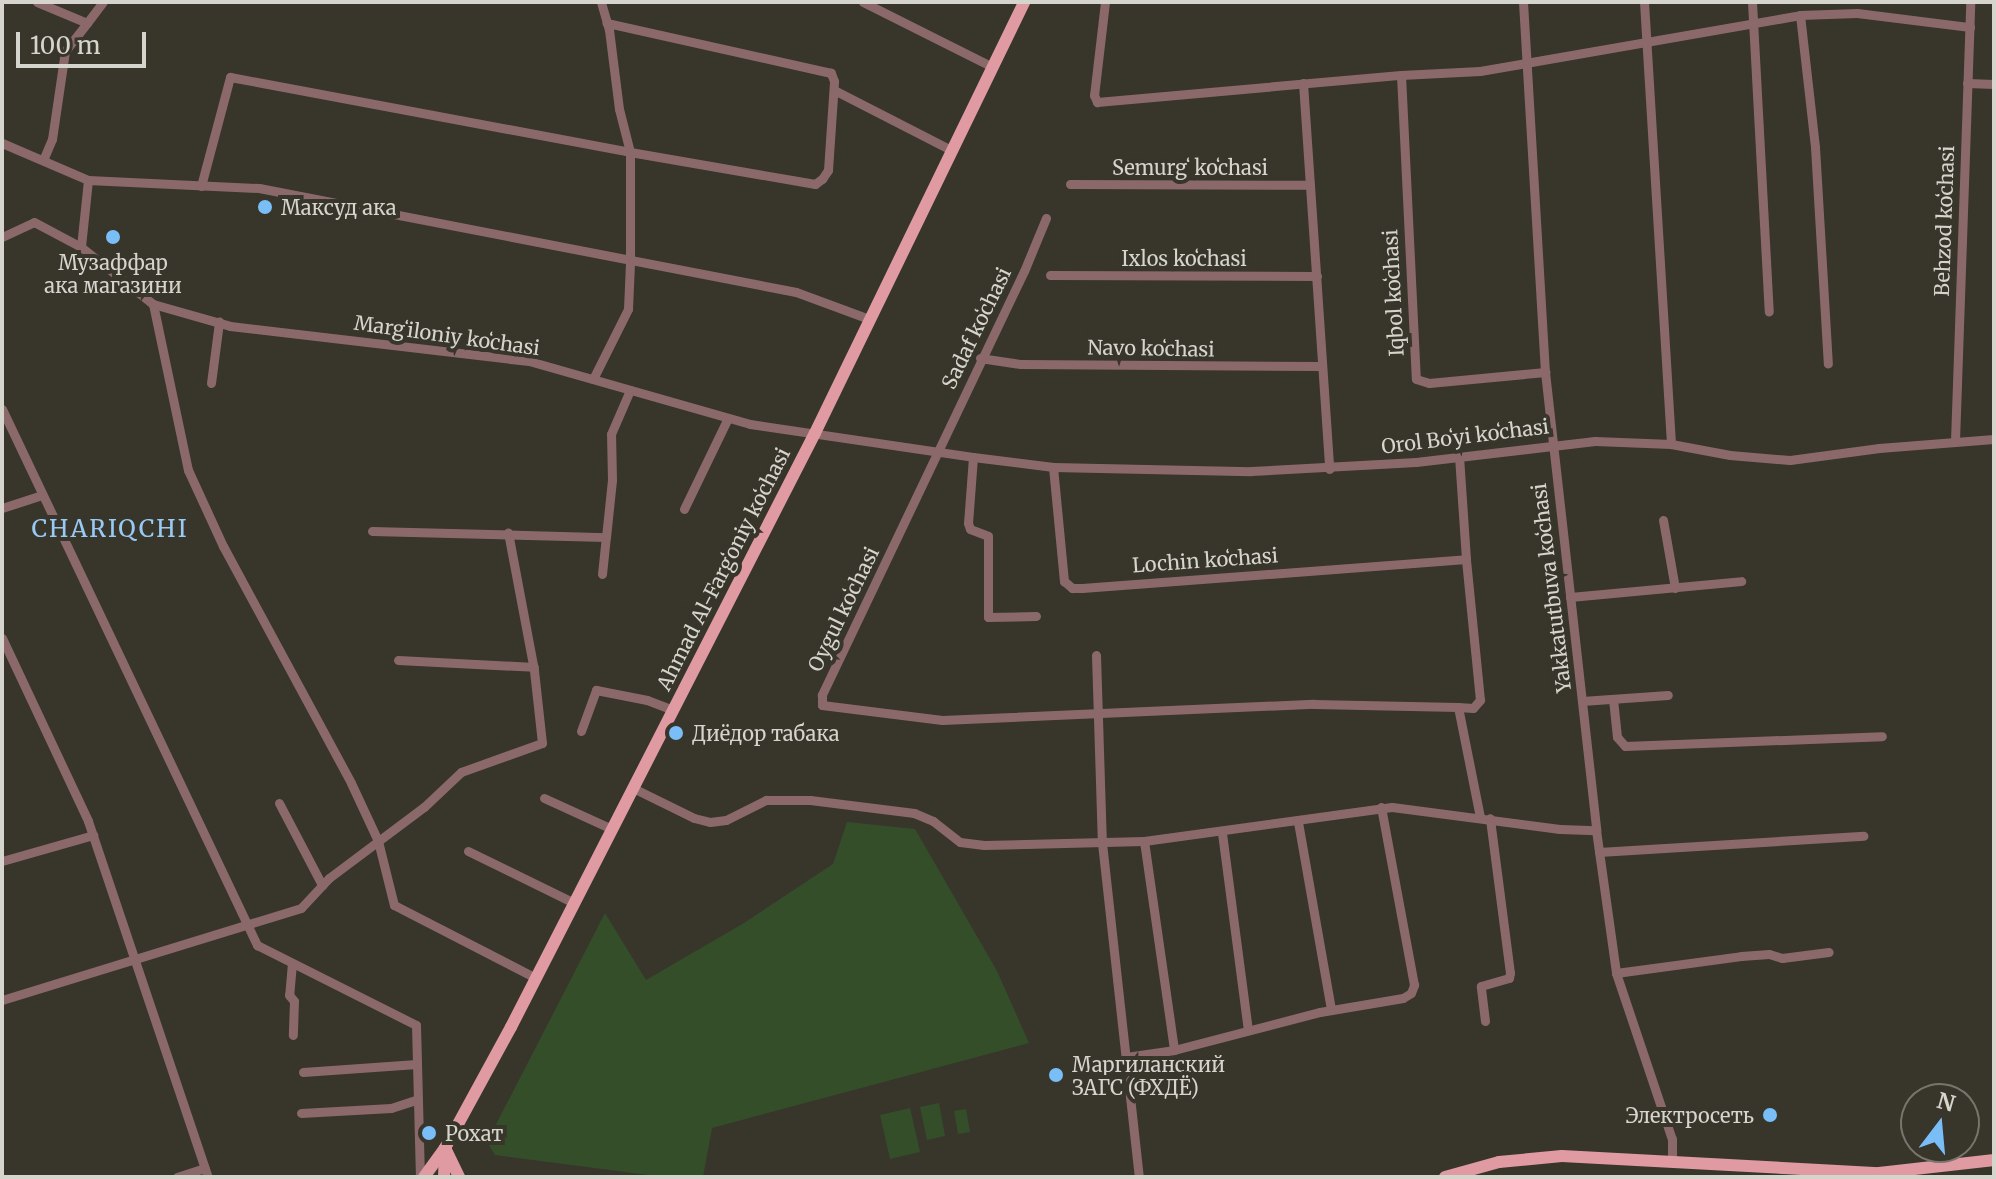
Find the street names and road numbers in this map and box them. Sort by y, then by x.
street label: Behzod koʻchasi [1929,145,1959,297]
street label: Semurgʻ koʻchasi [1112,155,1268,179]
street label: Iqbol koʻchasi [1378,229,1408,357]
street label: Ixlos koʻchasi [1121,246,1247,270]
street label: Sadaf koʻchasi [936,263,1016,393]
street label: Margʻiloniy koʻchasi [353,310,541,360]
street label: Navo koʻchasi [1087,335,1215,361]
street label: Orol Boʻyi koʻchasi [1380,414,1550,458]
street label: Ahmad Al-Fargʻoniy koʻchasi [651,444,795,694]
street label: Yakkatutbuva koʻchasi [1526,482,1576,694]
street label: Oygul koʻchasi [802,543,884,675]
street label: Lochin koʻchasi [1131,543,1279,577]

